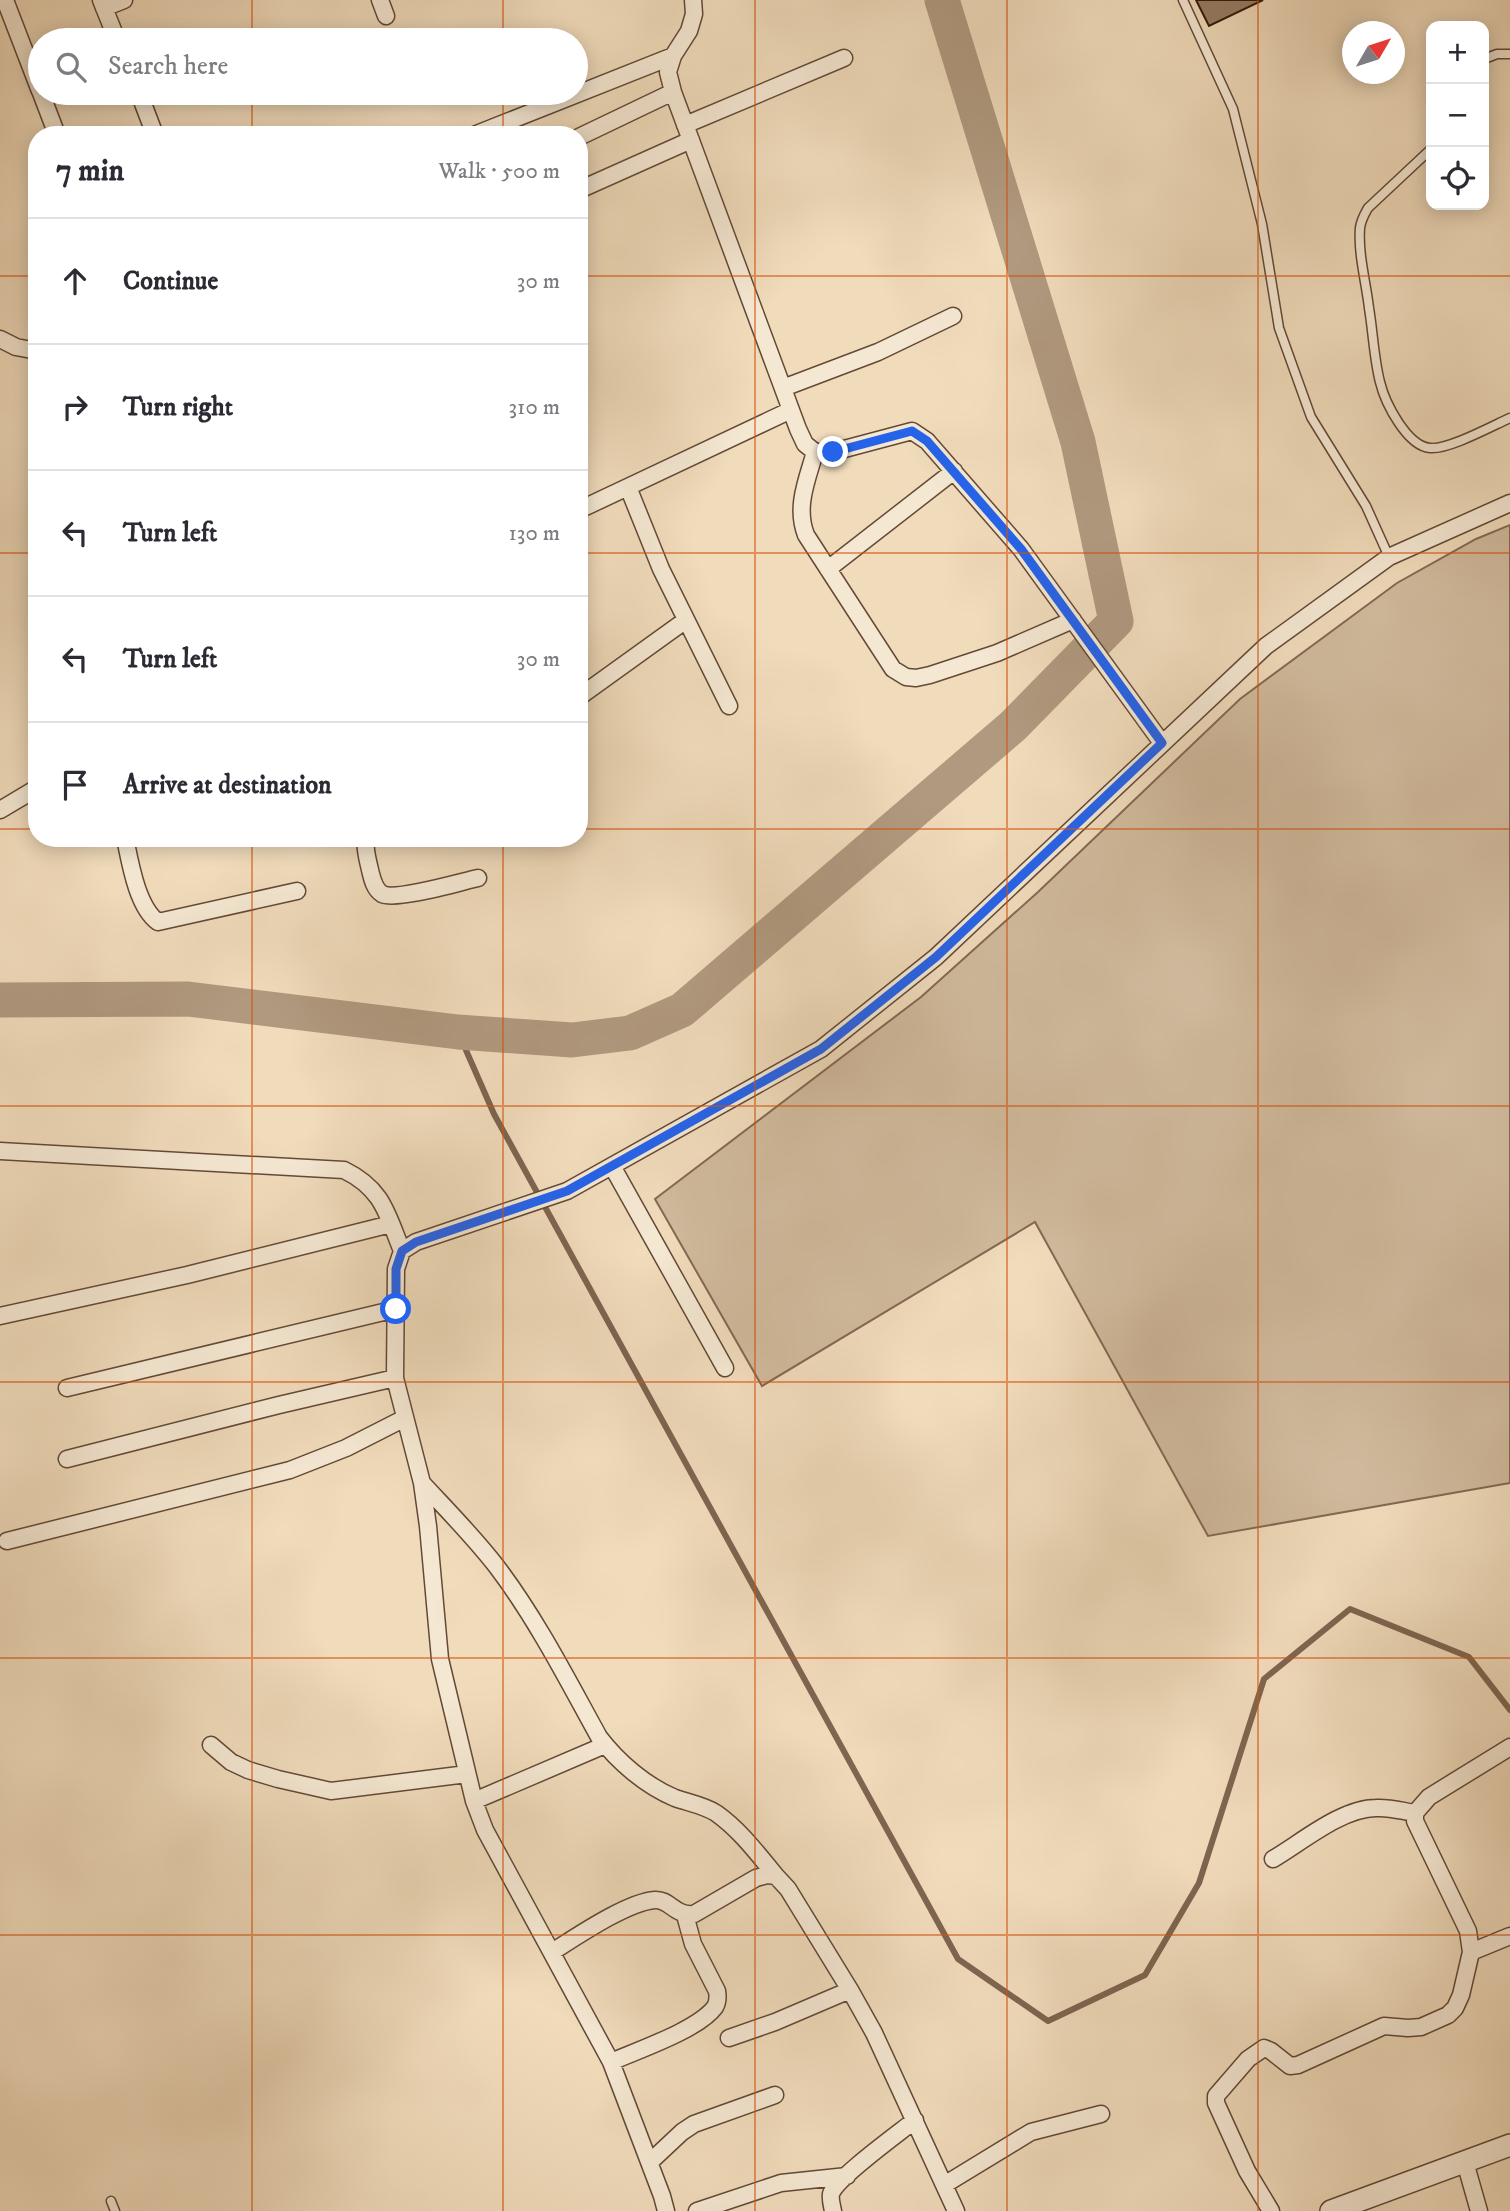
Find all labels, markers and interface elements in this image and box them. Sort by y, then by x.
north arrow [1342,21,1405,84]
map controls [1426,21,1489,210]
button: + [1426,21,1489,84]
search box [28,28,588,105]
icon: search [52,48,90,86]
text: Search here [108,50,228,83]
button: − [1426,84,1489,147]
button: locate [1426,147,1489,210]
text: 7 min [56,153,124,190]
text: Walk · 500 m [438,157,560,186]
icon: ahead [56,262,94,300]
text: Continue [123,265,218,298]
text: 30 m [517,267,560,296]
icon: right [56,388,94,426]
text: Turn right [123,391,233,424]
text: 310 m [508,393,560,422]
route end [817,436,848,467]
icon: left [56,514,94,552]
text: Turn left [123,517,217,550]
text: 130 m [508,519,560,548]
icon: left [56,640,94,678]
text: Turn left [123,643,217,676]
text: 30 m [517,645,560,674]
icon: arrive [56,766,94,804]
text: Arrive at destination [123,769,332,802]
route start [380,1293,411,1324]

